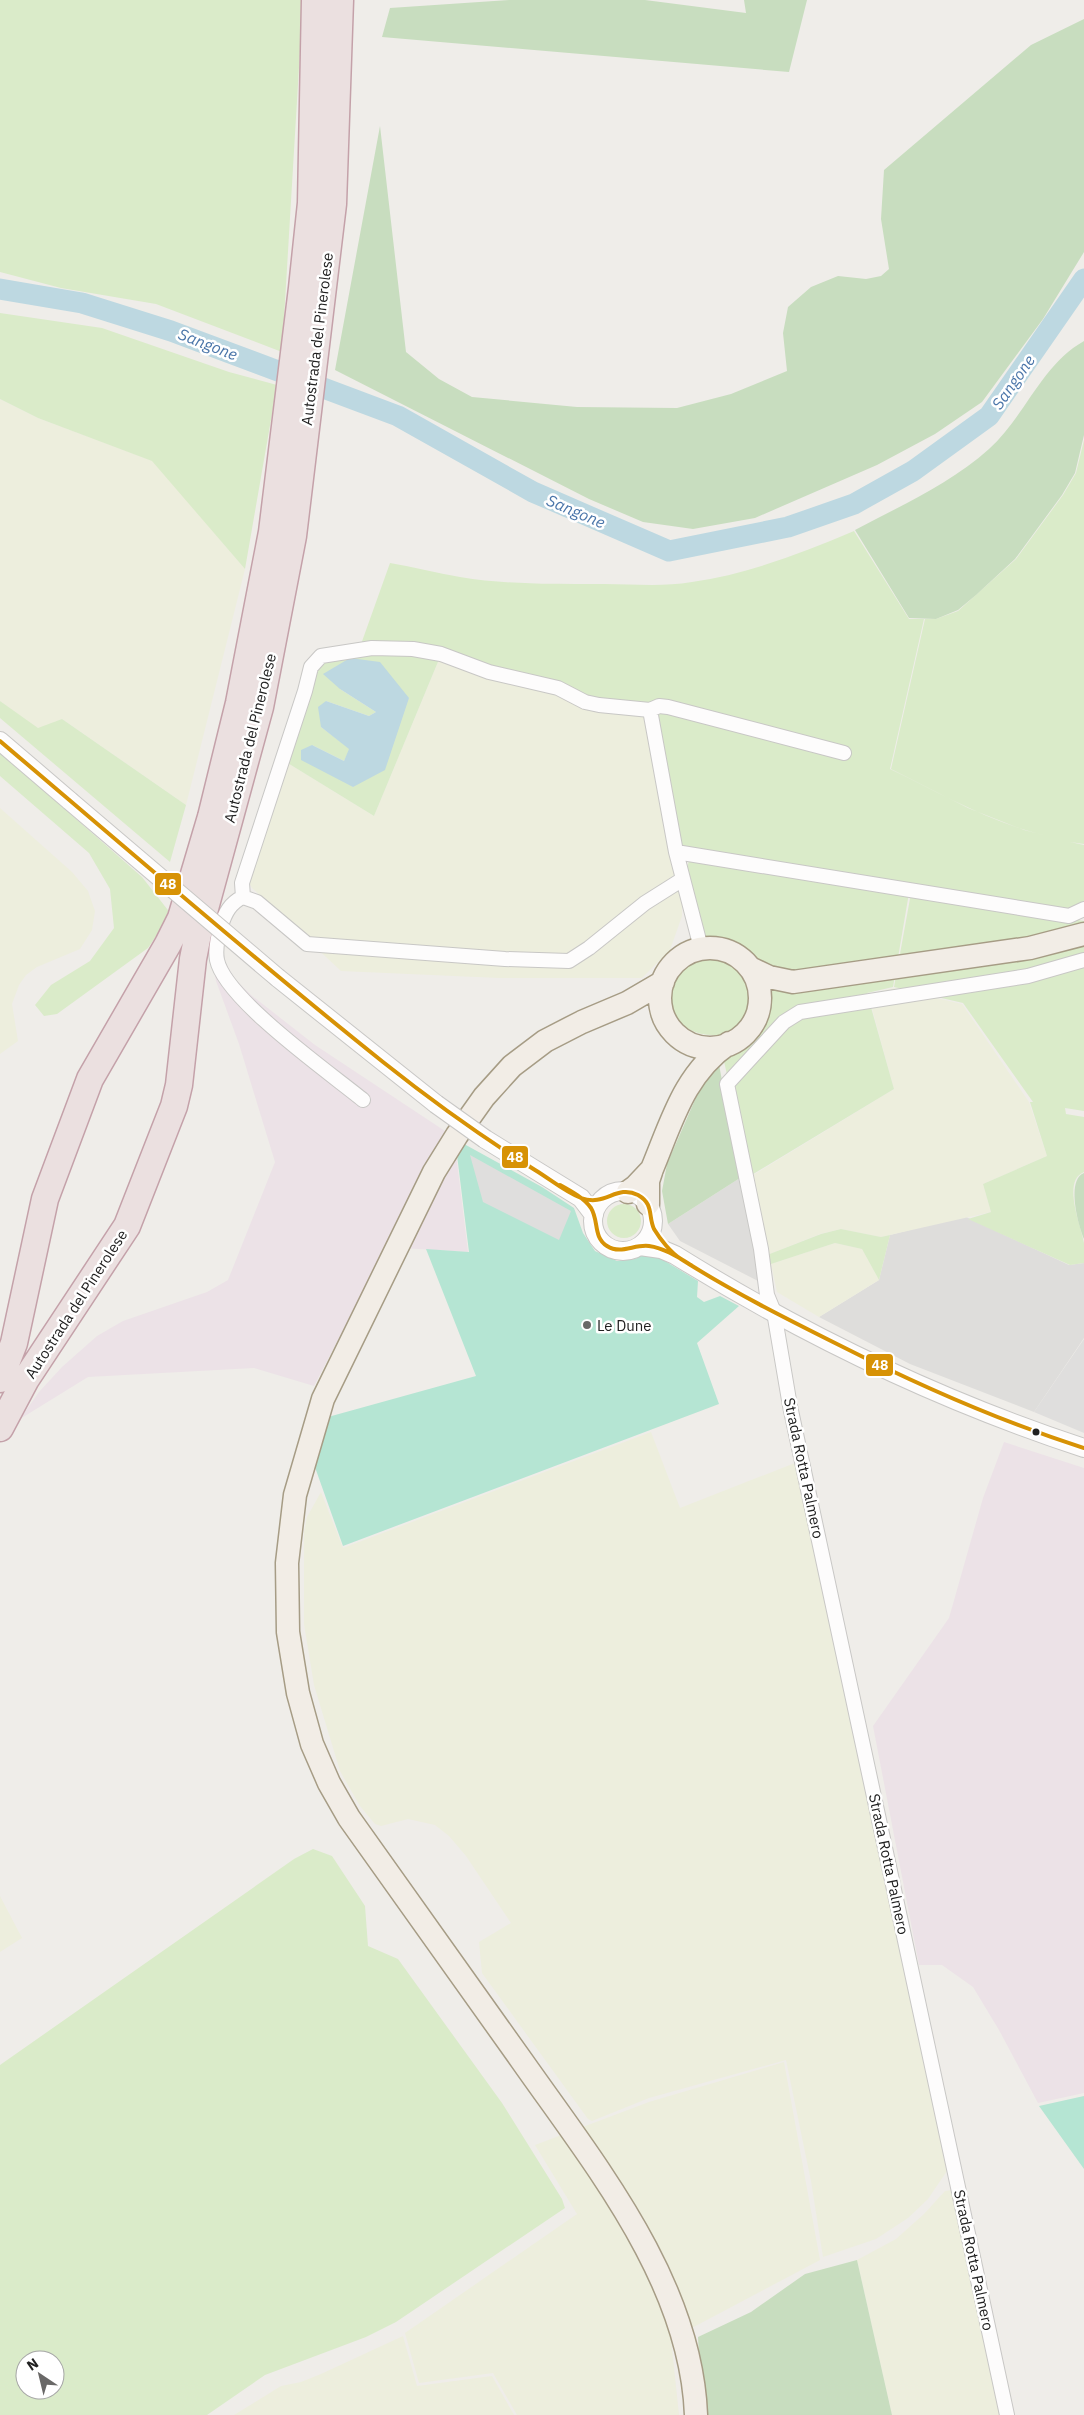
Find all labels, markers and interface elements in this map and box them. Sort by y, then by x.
street label: Autostrada del Pinerolese [297,252,337,426]
water label: Sangone [176,324,240,364]
water label: Sangone [987,351,1039,413]
water label: Sangone [544,490,608,532]
street label: Autostrada del Pinerolese [220,651,280,825]
line badge: 48 [154,872,182,896]
text: 48 [160,875,176,893]
line badge: 48 [501,1145,529,1169]
text: 48 [507,1148,523,1166]
street label: Autostrada del Pinerolese [21,1226,131,1382]
place label: Le Dune [597,1316,651,1335]
marker: Le Dune [581,1319,593,1331]
line badge: 48 [865,1353,894,1377]
text: 48 [872,1356,888,1374]
street label: Strada Rotta Palmero [780,1396,828,1540]
unlabelled marker [1031,1427,1041,1437]
street label: Strada Rotta Palmero [865,1792,913,1936]
street label: Strada Rotta Palmero [950,2188,998,2332]
north arrow [15,2350,65,2400]
text: N [23,2354,42,2375]

